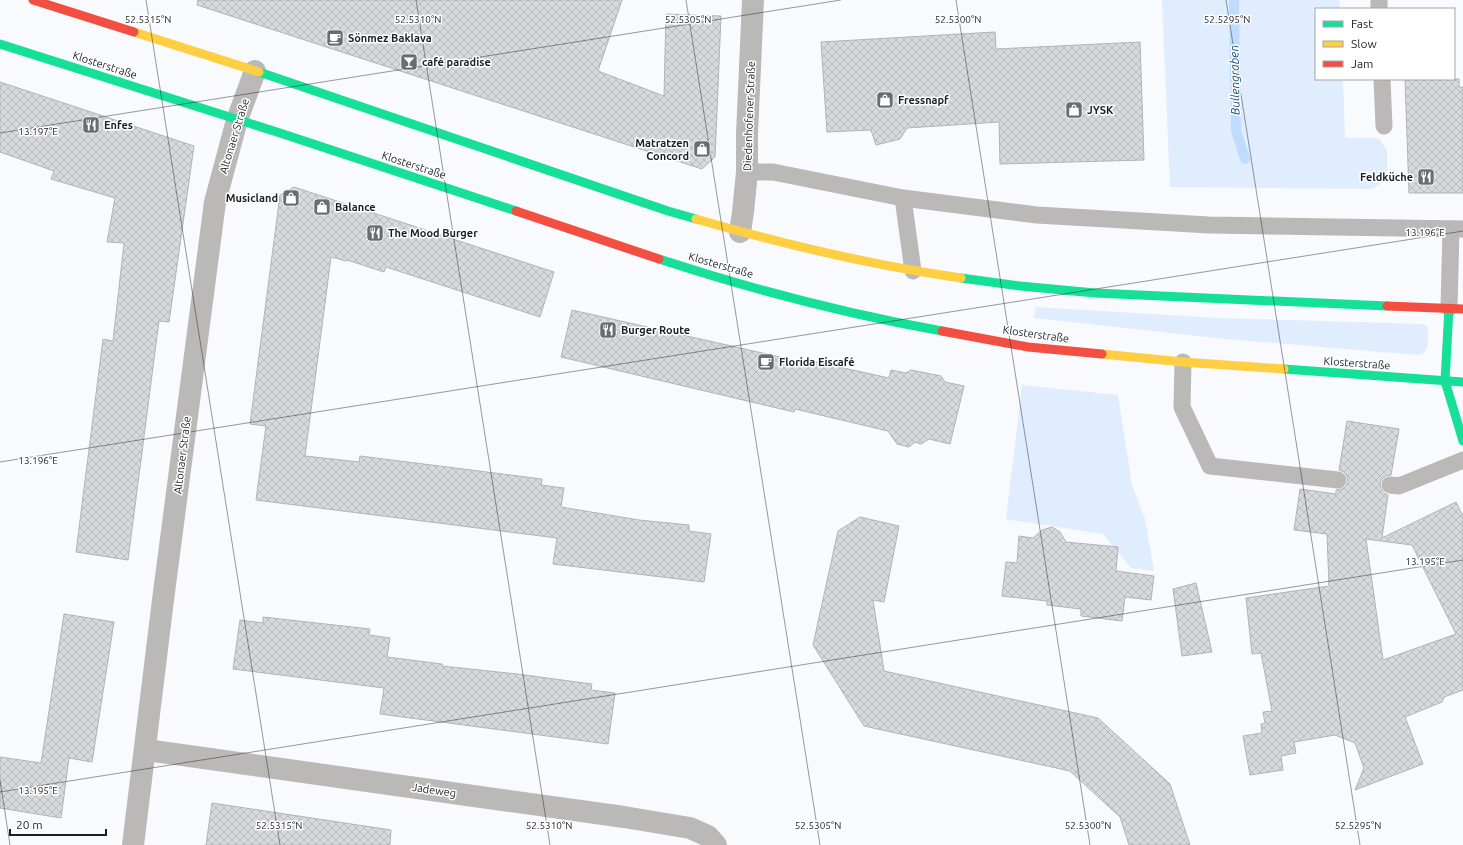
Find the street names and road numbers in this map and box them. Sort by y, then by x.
street label: Klosterstraße [71,49,139,81]
street label: Diedenhofener Straße [741,61,757,171]
street label: Altonaer Straße [217,97,251,175]
street label: Klosterstraße [380,149,448,181]
street label: Klosterstraße [687,250,755,280]
street label: Klosterstraße [1002,323,1070,345]
street label: Klosterstraße [1323,355,1391,371]
street label: Altonaer Straße [171,416,193,494]
street label: Jadeweg [411,781,457,799]

